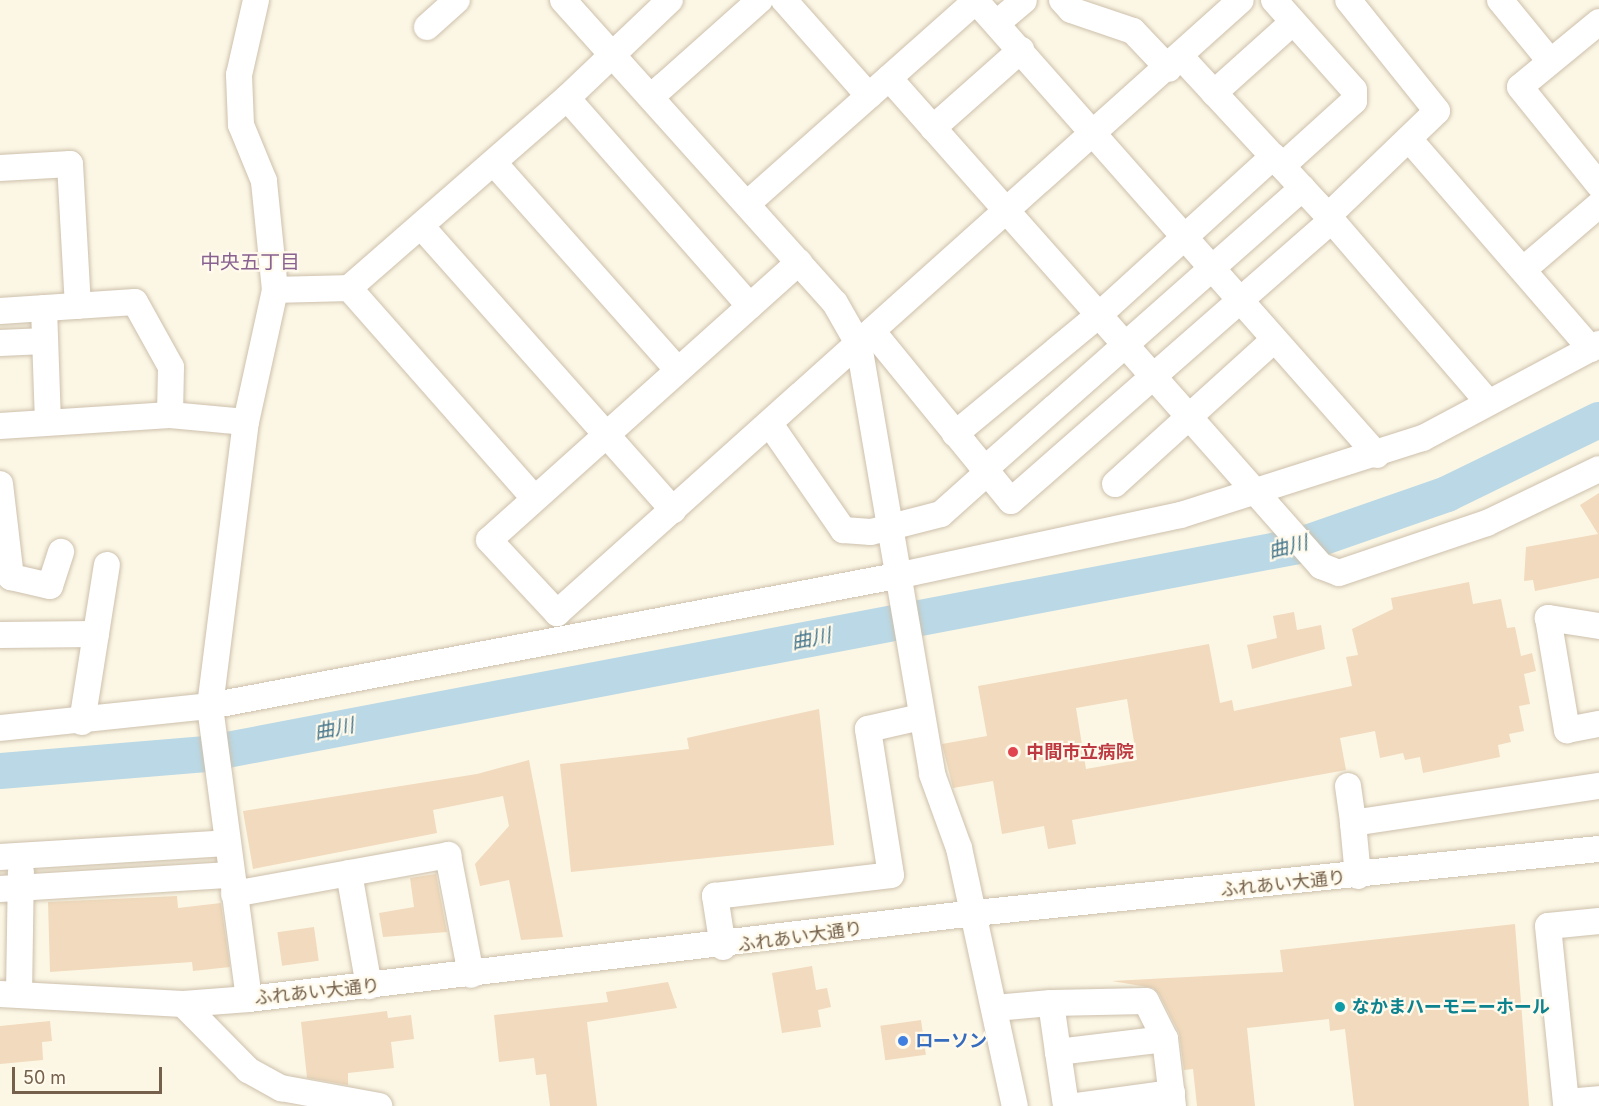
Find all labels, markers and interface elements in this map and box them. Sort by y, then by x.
district label: 中央五丁目 [200,250,300,274]
water label: 曲川 [1266,531,1310,563]
water label: 曲川 [789,623,833,655]
water label: 曲川 [312,713,356,745]
place label: 中間市立病院 [1026,741,1134,763]
marker: 中間市立病院 [1004,743,1022,761]
street label: ふれあい大通り [1219,867,1347,901]
street label: ふれあい大通り [736,918,864,956]
street label: ふれあい大通り [253,975,381,1009]
place label: なかまハーモニーホール [1352,996,1550,1018]
marker: なかまハーモニーホール [1333,1000,1347,1014]
place label: ローソン [915,1030,987,1052]
marker: ローソン [896,1034,910,1048]
scale bar [15,1055,165,1093]
text: 50 m [23,1067,66,1088]

